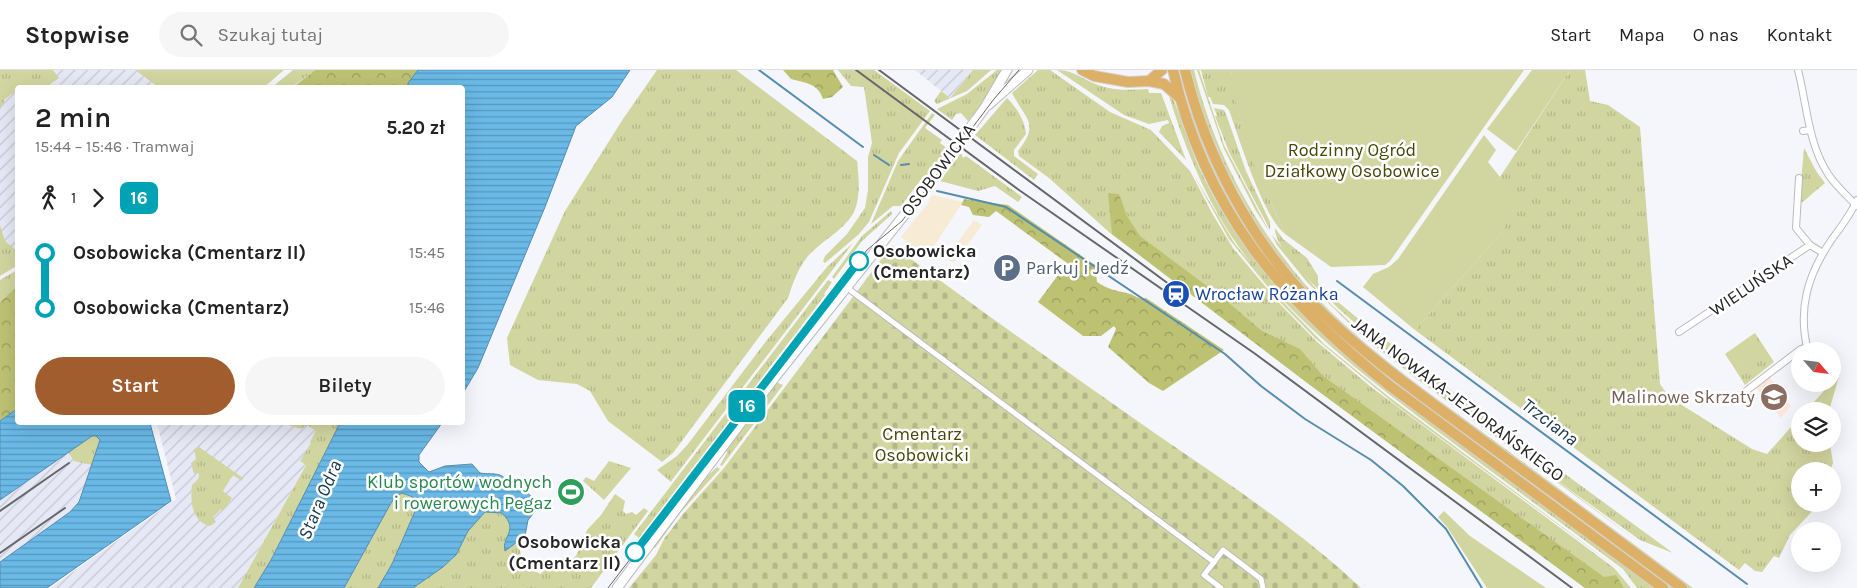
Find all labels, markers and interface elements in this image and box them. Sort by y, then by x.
search box [159,12,509,57]
text: Stopwise [25,21,129,49]
icon: search [177,21,205,49]
text: Szukaj tutaj [217,24,323,46]
text: Start [1550,24,1591,46]
text: Mapa [1619,24,1665,46]
text: O nas [1693,24,1739,46]
text: Kontakt [1767,24,1832,46]
text: 2 min [35,101,111,134]
text: 5.20 zł [386,117,445,139]
street label: OSOBOWICKA [896,119,980,221]
text: 15:44 – 15:46 · Tramwaj [35,137,194,156]
park label: Rodzinny Ogród Działkowy Osobowice [1265,139,1439,182]
icon: walk [35,184,63,212]
icon: forward [84,184,112,212]
text: 16 [130,187,148,209]
text: 1 [71,188,76,207]
place label: Osobowicka (Cmentarz) [873,240,976,283]
text: Osobowicka (Cmentarz II) [73,242,306,264]
text: 15:45 [409,243,445,262]
street label: WIELUŃSKA [1705,248,1797,321]
marker: Osobowicka (Cmentarz) [849,251,869,271]
parking icon: Parkuj i Jedź [992,253,1022,283]
place label: Parkuj i Jedź [1026,257,1129,279]
station icon: Wrocław Różanka [1161,279,1191,309]
place label: Wrocław Różanka [1195,283,1339,305]
text: Osobowicka (Cmentarz) [73,297,290,319]
text: 15:46 [409,298,445,317]
street label: JANA NOWAKA-JEZIORAŃSKIEGO [1347,311,1569,486]
north arrow [1791,342,1841,392]
map controls [1791,342,1841,572]
button: Start [35,357,235,415]
button: Bilety [245,357,445,415]
school or university icon: Malinowe Skrzaty [1759,382,1789,412]
place label: Malinowe Skrzaty [1611,386,1756,408]
line badge: 16 [724,390,770,422]
water label: Trzciana [1517,394,1583,450]
text: 16 [738,395,756,417]
button: layers [1791,402,1841,452]
park label: Cmentarz Osobowicki [875,423,969,466]
water label: Stara Odra [294,457,346,543]
button: + [1791,462,1841,512]
place label: Klub sportów wodnych i rowerowych Pegaz [367,471,552,514]
sports icon: Klub sportów wodnych i rowerowych Pegaz [556,477,586,507]
button: − [1791,522,1841,572]
place label: Osobowicka (Cmentarz II) [508,531,621,574]
marker: Osobowicka (Cmentarz II) [625,542,645,562]

